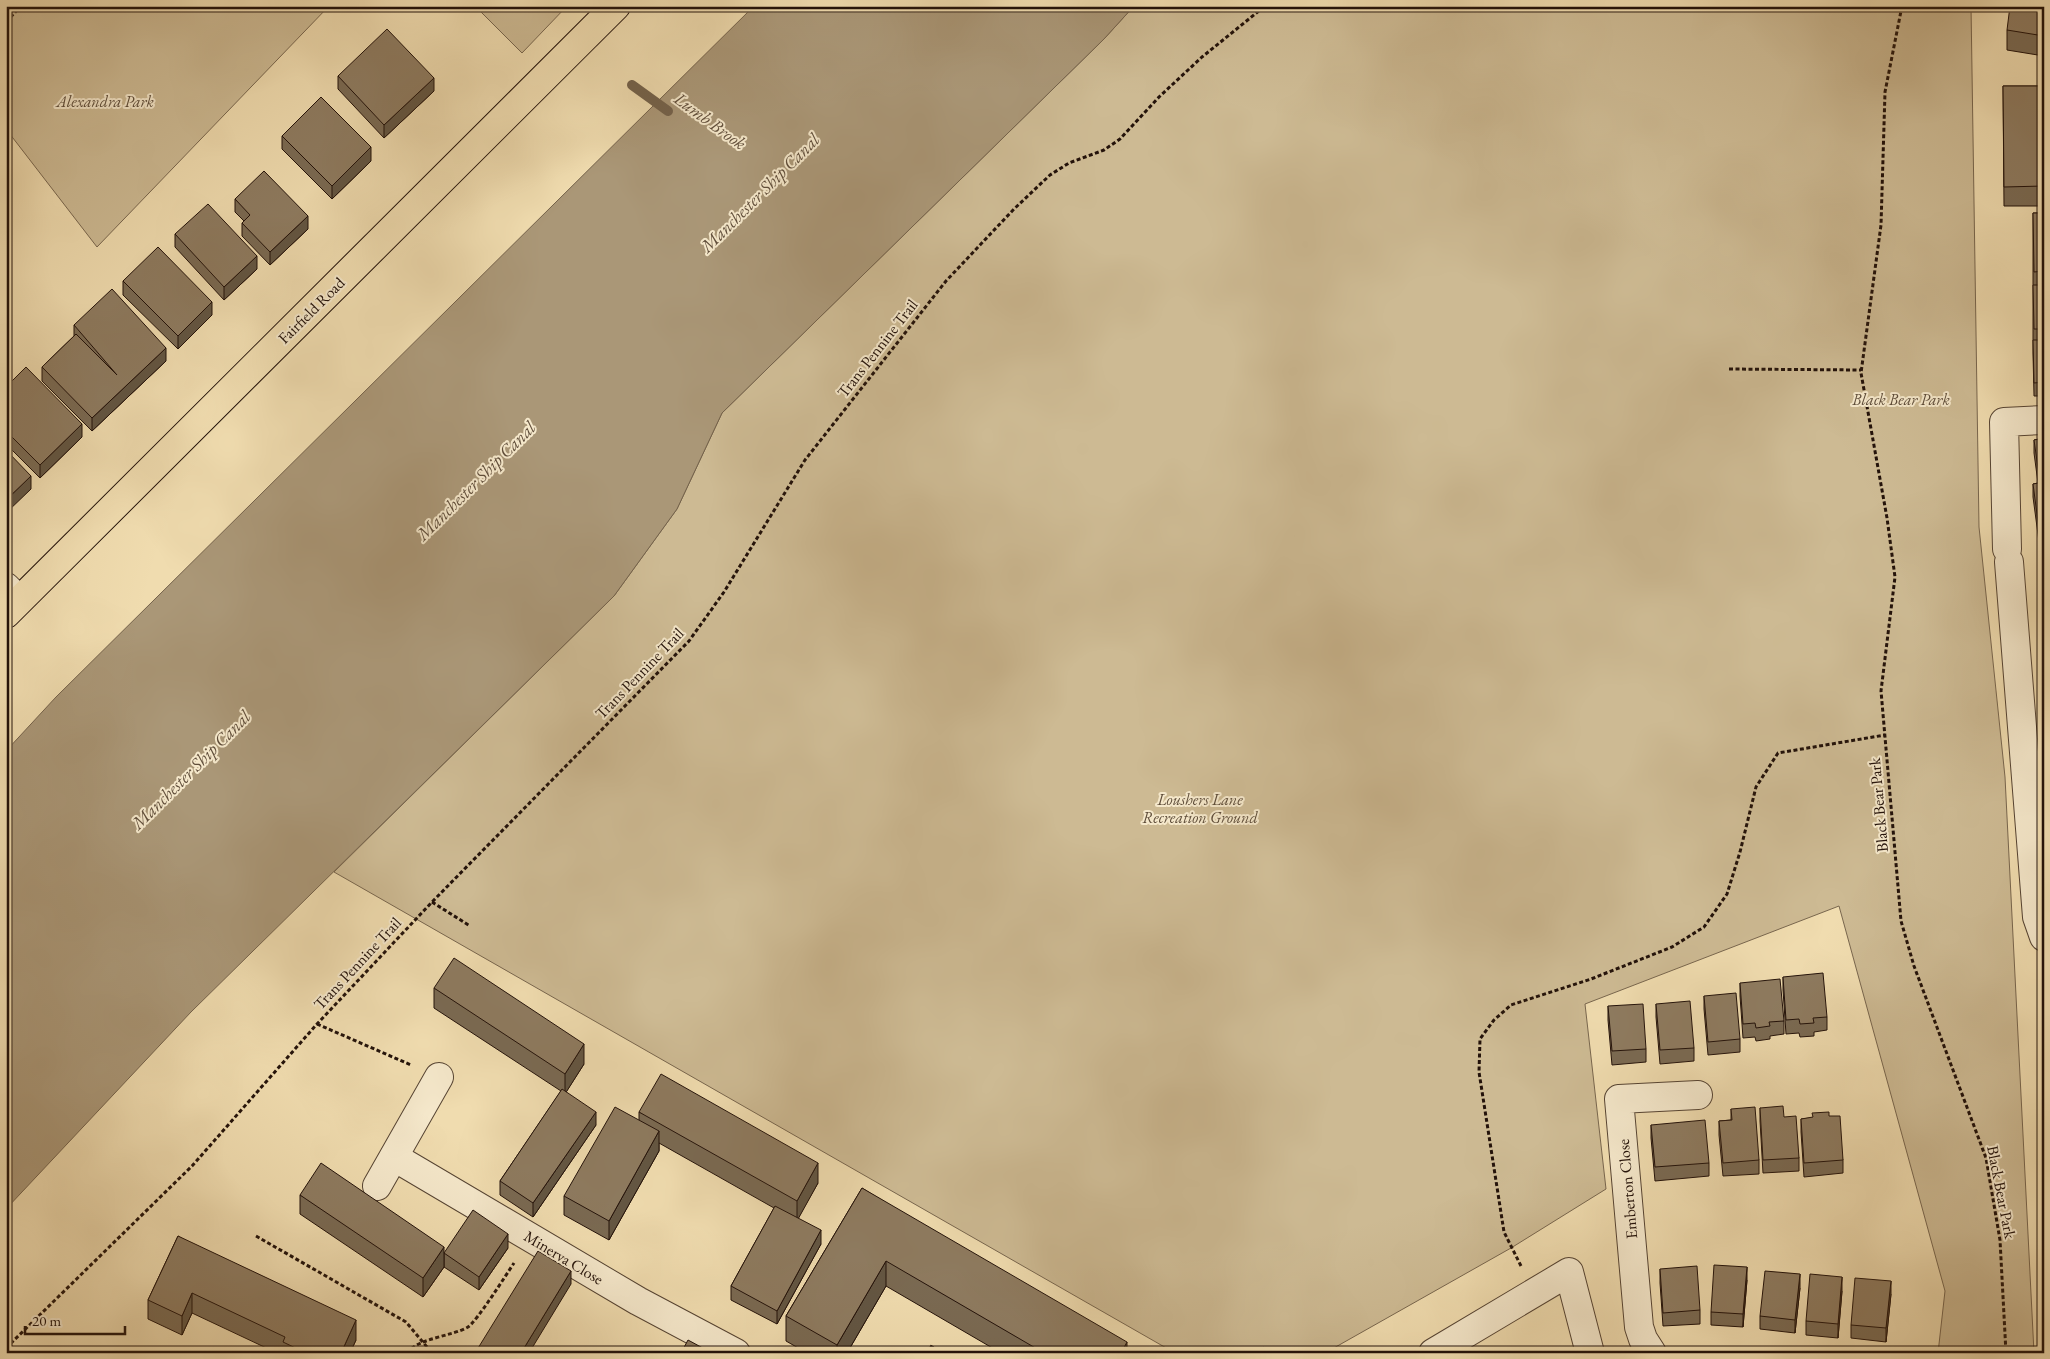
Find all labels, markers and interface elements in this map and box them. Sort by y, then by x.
water label: Lumb Brook [669,86,751,154]
park label: Alexandra Park [55,91,154,112]
water label: Manchester Ship Canal [694,128,825,259]
street label: Fairfield Road [273,272,350,348]
street label: Trans Pennine Trail [832,295,922,402]
park label: Black Bear Park [1851,389,1950,410]
water label: Manchester Ship Canal [410,416,541,547]
street label: Trans Pennine Trail [590,623,688,724]
water label: Manchester Ship Canal [125,705,256,836]
street label: Black Bear Park [1864,756,1893,853]
park label: Loushers Lane Recreation Ground [1142,789,1258,828]
street label: Trans Pennine Trail [309,912,406,1014]
street label: Emberton Close [1613,1138,1642,1240]
street label: Black Bear Park [1982,1144,2021,1241]
street label: Minerva Close [520,1225,607,1289]
scale bar [25,1304,125,1336]
text: 20 m [32,1311,61,1330]

